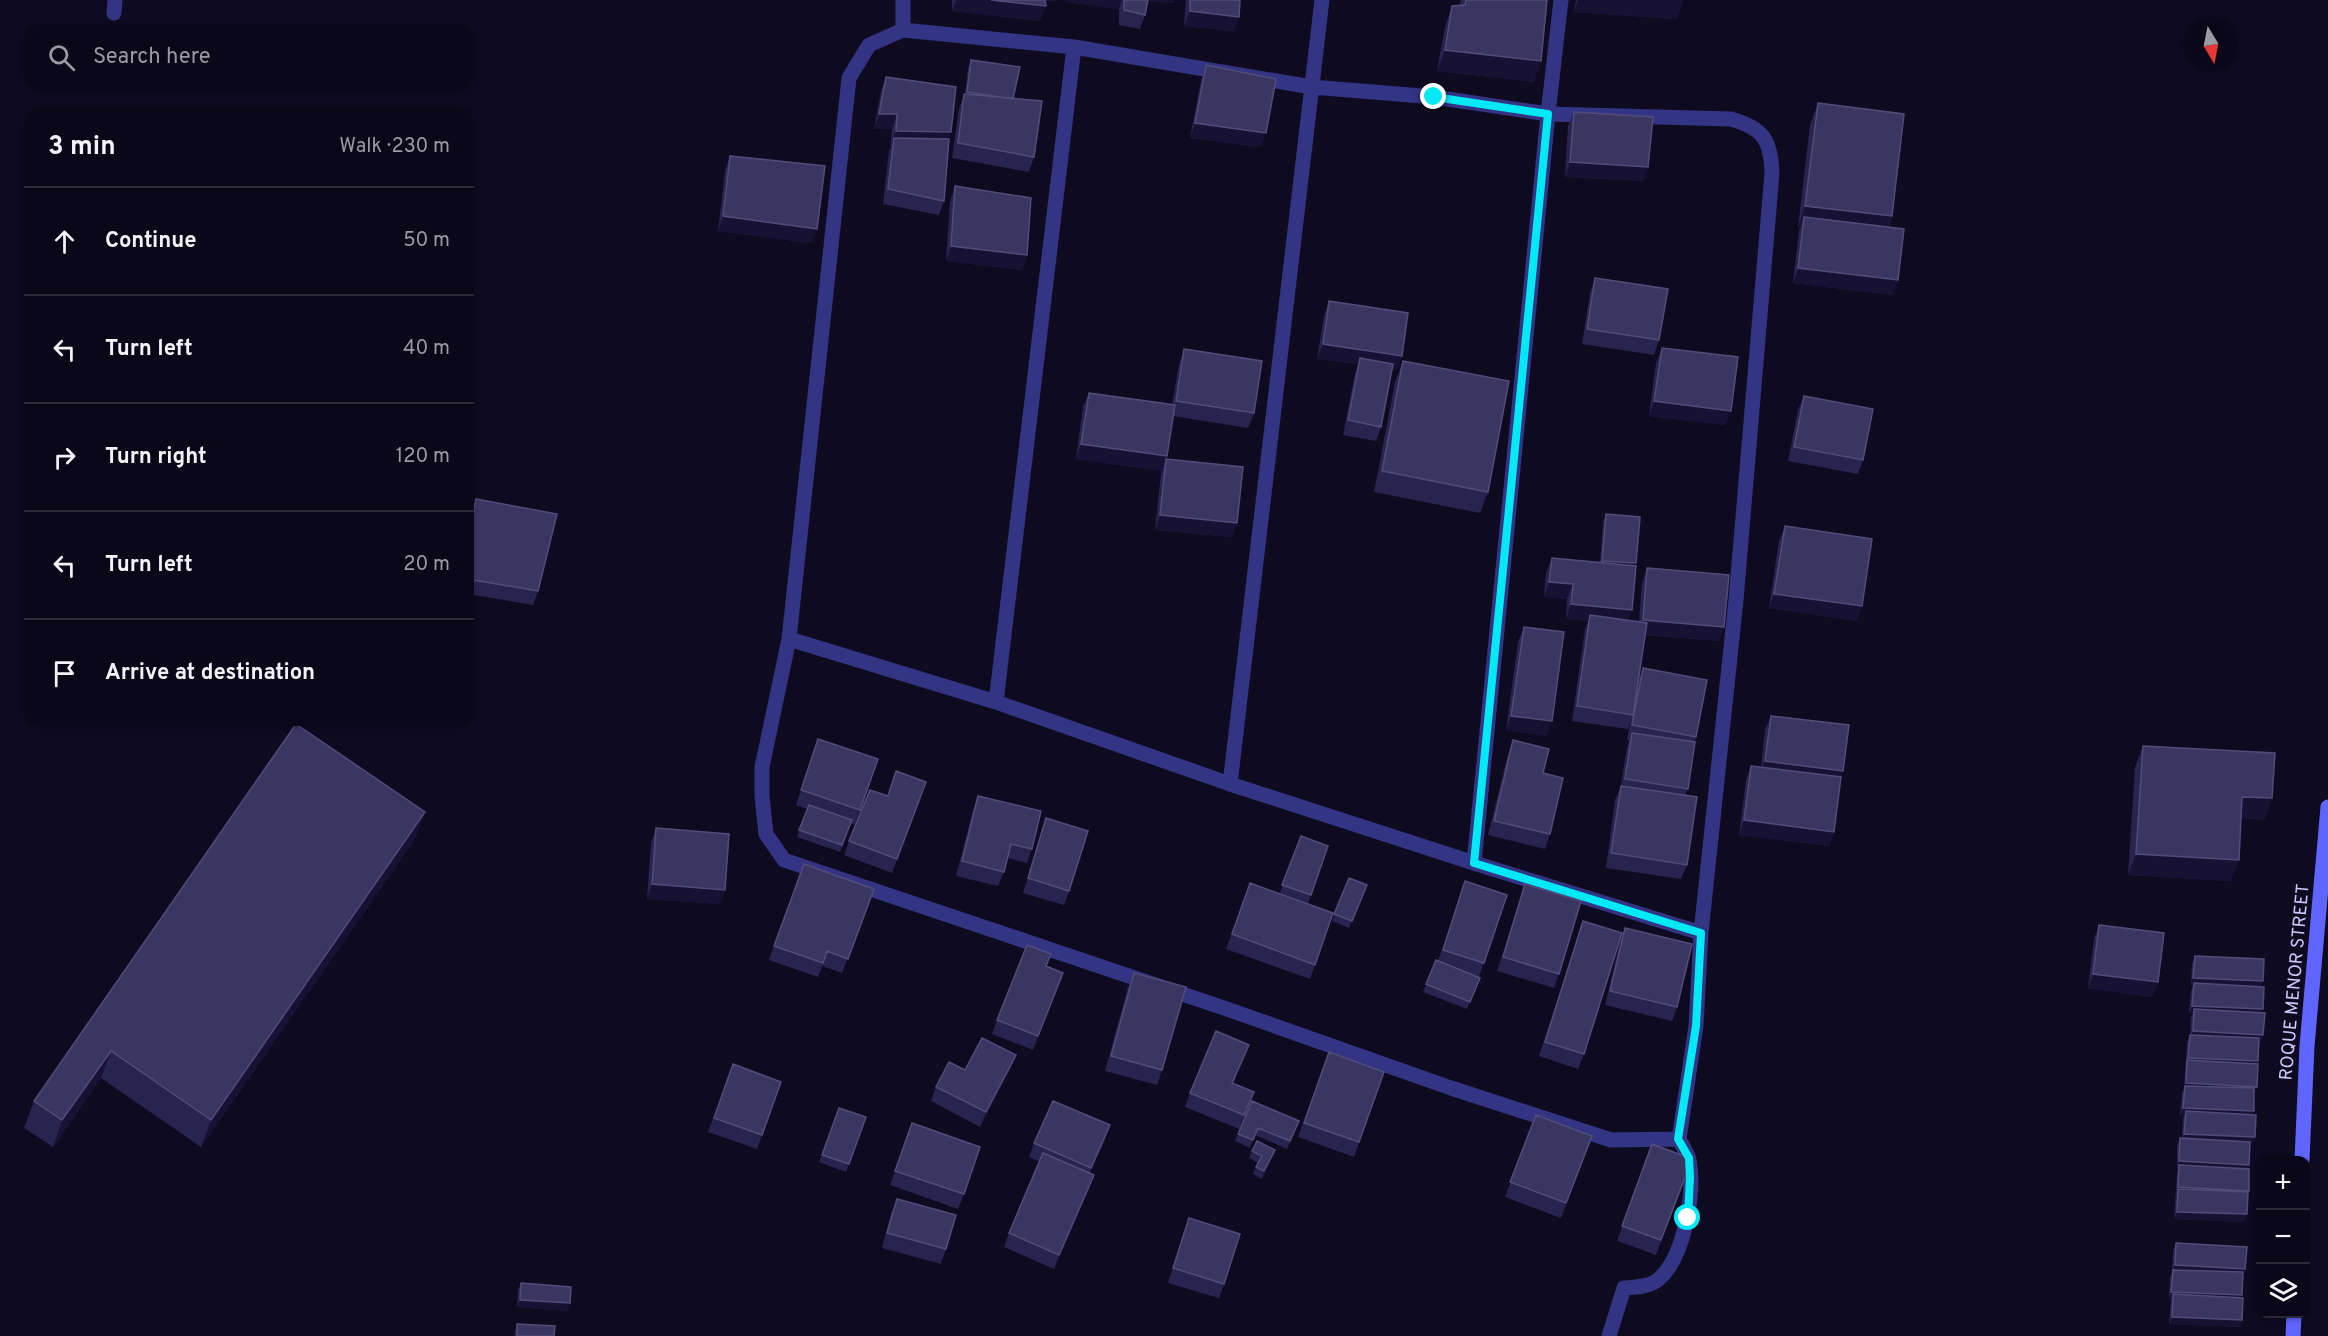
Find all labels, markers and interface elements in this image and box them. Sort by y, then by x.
north arrow [2184,18,2238,72]
search box [24,24,474,90]
icon: search [45,41,78,74]
text: Search here [93,44,211,71]
route end [1420,83,1446,109]
text: 3 min [48,131,116,164]
text: Walk · 230 m [339,134,450,160]
icon: ahead [48,225,81,258]
text: Continue [105,228,196,255]
text: 50 m [403,228,450,254]
icon: left [48,333,81,366]
text: Turn left [105,336,193,363]
text: 40 m [403,336,450,362]
icon: right [48,441,81,474]
text: Turn right [105,444,207,471]
text: 120 m [396,444,450,470]
icon: left [48,549,81,582]
text: Turn left [105,552,193,579]
text: 20 m [403,552,450,578]
icon: arrive [48,657,81,690]
text: Arrive at destination [105,660,315,687]
street label: ROQUE MENOR STREET [2275,883,2316,1081]
map controls [2256,1156,2310,1318]
button: + [2256,1156,2310,1210]
route start [1674,1204,1700,1230]
button: − [2256,1210,2310,1264]
button: layers [2256,1264,2310,1318]

